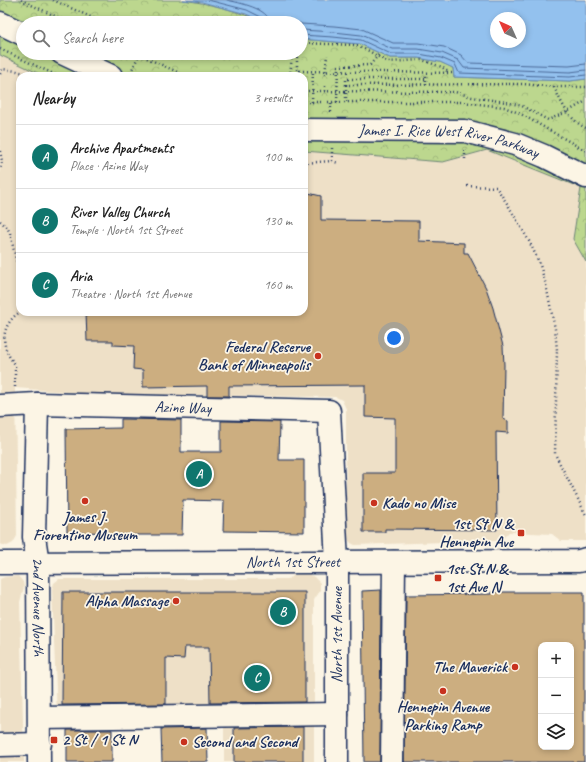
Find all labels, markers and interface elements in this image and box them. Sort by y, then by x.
north arrow [490,12,526,48]
search box [16,16,308,60]
icon: search [30,27,52,49]
text: Search here [62,29,123,48]
text: Nearby [32,88,75,109]
text: 3 results [254,90,292,106]
street label: James I. Rice West River Parkway [357,120,543,163]
text: Archive Apartments [70,139,173,158]
text: A [42,149,48,165]
text: 100 m [264,149,292,165]
text: Place · Azine Way [70,158,147,174]
text: River Valley Church [70,203,170,222]
text: B [42,213,48,229]
text: 130 m [264,213,292,229]
text: Temple · North 1st Street [70,222,183,238]
text: Aria [70,267,92,286]
text: C [42,277,48,293]
text: 160 m [264,277,292,293]
text: Theatre · North 1st Avenue [70,286,192,302]
your location [384,328,404,348]
place label: Federal Reserve Bank of Minneapolis [198,337,312,375]
marker: Federal Reserve Bank of Minneapolis [313,351,323,361]
street label: Azine Way [154,397,213,418]
pin: A [186,459,212,489]
place label: Kado no Mise [382,493,457,513]
marker: James J. Fiorentino Museum [80,496,90,506]
marker: Kado no Mise [369,498,379,508]
place label: James J. Fiorentino Museum [33,507,138,545]
place label: 1st St N & Hennepin Ave [439,514,515,552]
marker: 1st St N & Hennepin Ave [516,528,526,538]
street label: North 1st Street [246,552,342,572]
street label: 2nd Avenue North [27,556,48,658]
place label: 1st St N & 1st Ave N [446,559,509,597]
marker: 1st St N & 1st Ave N [433,573,443,583]
street label: North 1st Avenue [327,585,347,683]
place label: Alpha Massage [85,591,170,611]
marker: Alpha Massage [171,596,181,606]
pin: B [270,597,296,627]
map controls [538,642,574,750]
button: + [538,642,574,678]
place label: The Maverick [433,657,509,677]
marker: The Maverick [510,662,520,672]
pin: C [244,663,270,693]
button: − [538,678,574,714]
marker: Hennepin Avenue Parking Ramp [438,686,448,696]
place label: Hennepin Avenue Parking Ramp [397,697,491,735]
button: layers [538,714,574,750]
place label: 2 St / 1 St N [62,730,140,750]
place label: Second and Second [192,732,300,752]
marker: 2 St / 1 St N [49,735,59,745]
marker: Second and Second [179,737,189,747]

